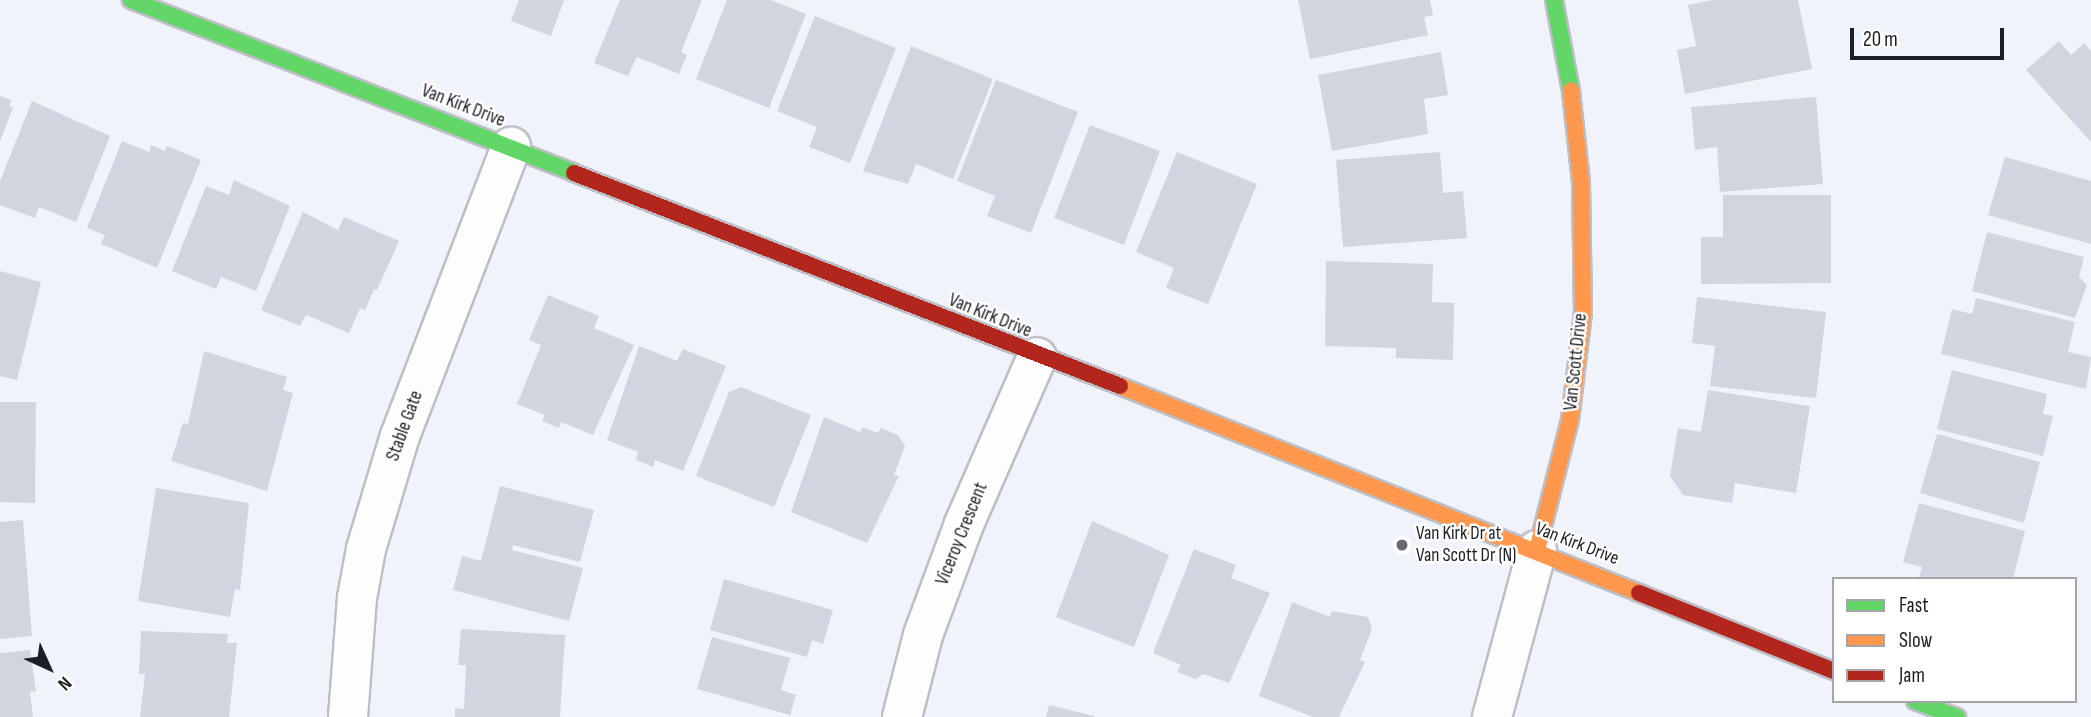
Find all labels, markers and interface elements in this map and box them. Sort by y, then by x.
scale bar [1853,14,2007,58]
text: 20 m [1863,27,1898,52]
street label: Van Kirk Drive [418,80,508,132]
street label: Van Kirk Drive [945,289,1035,343]
street label: Van Scott Drive [1560,312,1592,412]
street label: Stable Gate [382,388,428,464]
street label: Viceroy Crescent [931,479,993,589]
street label: Van Kirk Drive [1532,518,1622,570]
place label: Van Kirk Dr at Van Scott Dr (N) [1416,523,1516,567]
marker: Van Kirk Dr at Van Scott Dr (N) [1394,537,1410,553]
legend [1832,577,2077,703]
text: Fast [1899,593,1929,618]
text: Slow [1899,628,1932,653]
north arrow [14,633,84,703]
text: Jam [1899,663,1925,688]
text: N [52,671,76,695]

